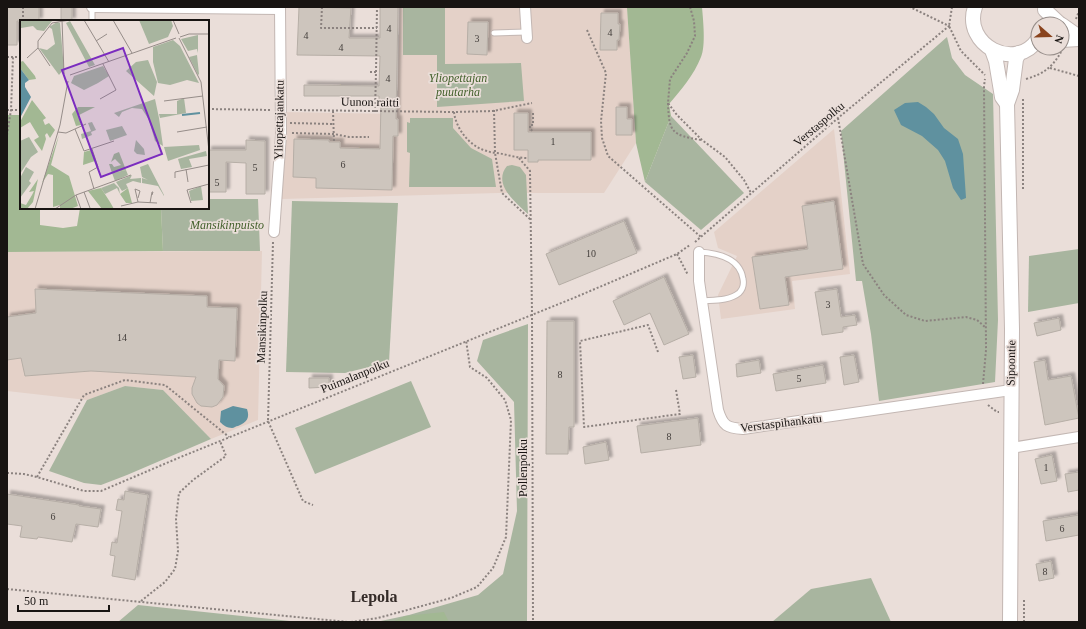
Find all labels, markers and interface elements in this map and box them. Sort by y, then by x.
north arrow [1030,16,1070,56]
inset map [20,20,209,209]
house number: 4 [387,23,392,34]
house number: 4 [608,27,613,38]
house number: 4 [304,30,309,41]
house number: 3 [475,33,480,44]
text: N [1052,34,1066,45]
house number: 4 [339,42,344,53]
park label: Yliopettajan puutarha [429,71,487,99]
house number: 4 [386,73,391,84]
street label: Yliopettajankatu [271,80,287,160]
street label: Uunon raitti [341,94,400,110]
street label: Verstaspolku [791,99,847,149]
house number: 1 [551,136,556,147]
house number: 6 [341,159,346,170]
house number: 5 [253,162,258,173]
house number: 5 [215,177,220,188]
park label: Mansikinpuisto [189,218,264,232]
house number: 10 [586,248,596,259]
street label: Mansikinpolku [254,290,270,364]
house number: 3 [826,299,831,310]
house number: 14 [117,332,127,343]
street label: Sipoontie [1004,340,1018,386]
street label: Puimalanpolku [319,356,391,396]
house number: 8 [558,369,563,380]
house number: 5 [797,373,802,384]
street label: Verstaspihankatu [739,411,823,435]
house number: 8 [667,431,672,442]
street label: Pollenpolku [516,439,530,497]
house number: 1 [1044,462,1049,473]
house number: 6 [51,511,56,522]
house number: 6 [1060,523,1065,534]
house number: 8 [1043,566,1048,577]
scale bar [18,587,109,613]
district label: Lepola [350,588,398,606]
text: 50 m [24,594,49,608]

